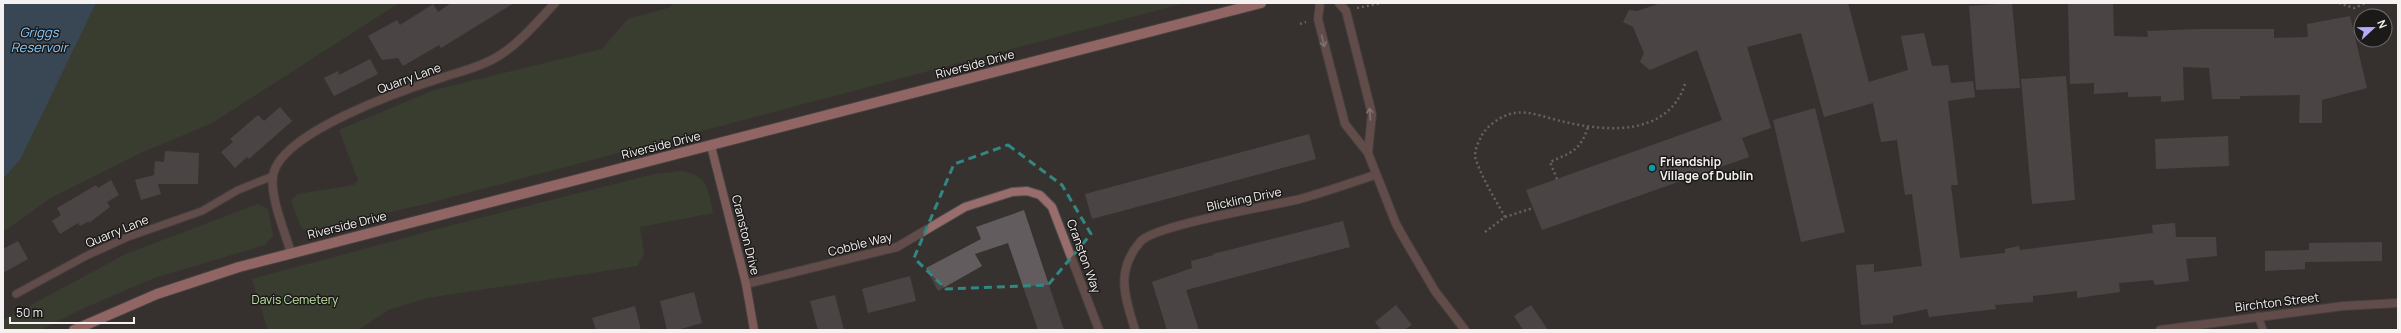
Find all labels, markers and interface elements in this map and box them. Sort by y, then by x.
north arrow [2353,8,2393,48]
text: N [2374,18,2391,31]
water label: Griggs Reservoir [11,23,70,56]
one-way arrow [1320,34,1328,47]
street label: Riverside Drive [934,45,1016,83]
street label: Quarry Lane [375,59,443,97]
one-way arrow [1367,108,1374,121]
street label: Riverside Drive [620,127,702,163]
place label: Friendship Village of Dublin [1660,153,1753,184]
marker: Friendship Village of Dublin [1647,163,1657,173]
street label: Blickling Drive [1205,183,1283,215]
street label: Cranston Drive [728,193,764,277]
street label: Riverside Drive [306,207,388,243]
street label: Quarry Lane [83,211,151,251]
street label: Cranston Way [1063,217,1105,296]
street label: Cobble Way [826,228,894,260]
street label: Birchton Street [2234,288,2320,316]
park label: Davis Cemetery [252,291,339,308]
scale bar [10,299,134,325]
text: 50 m [16,304,43,321]

